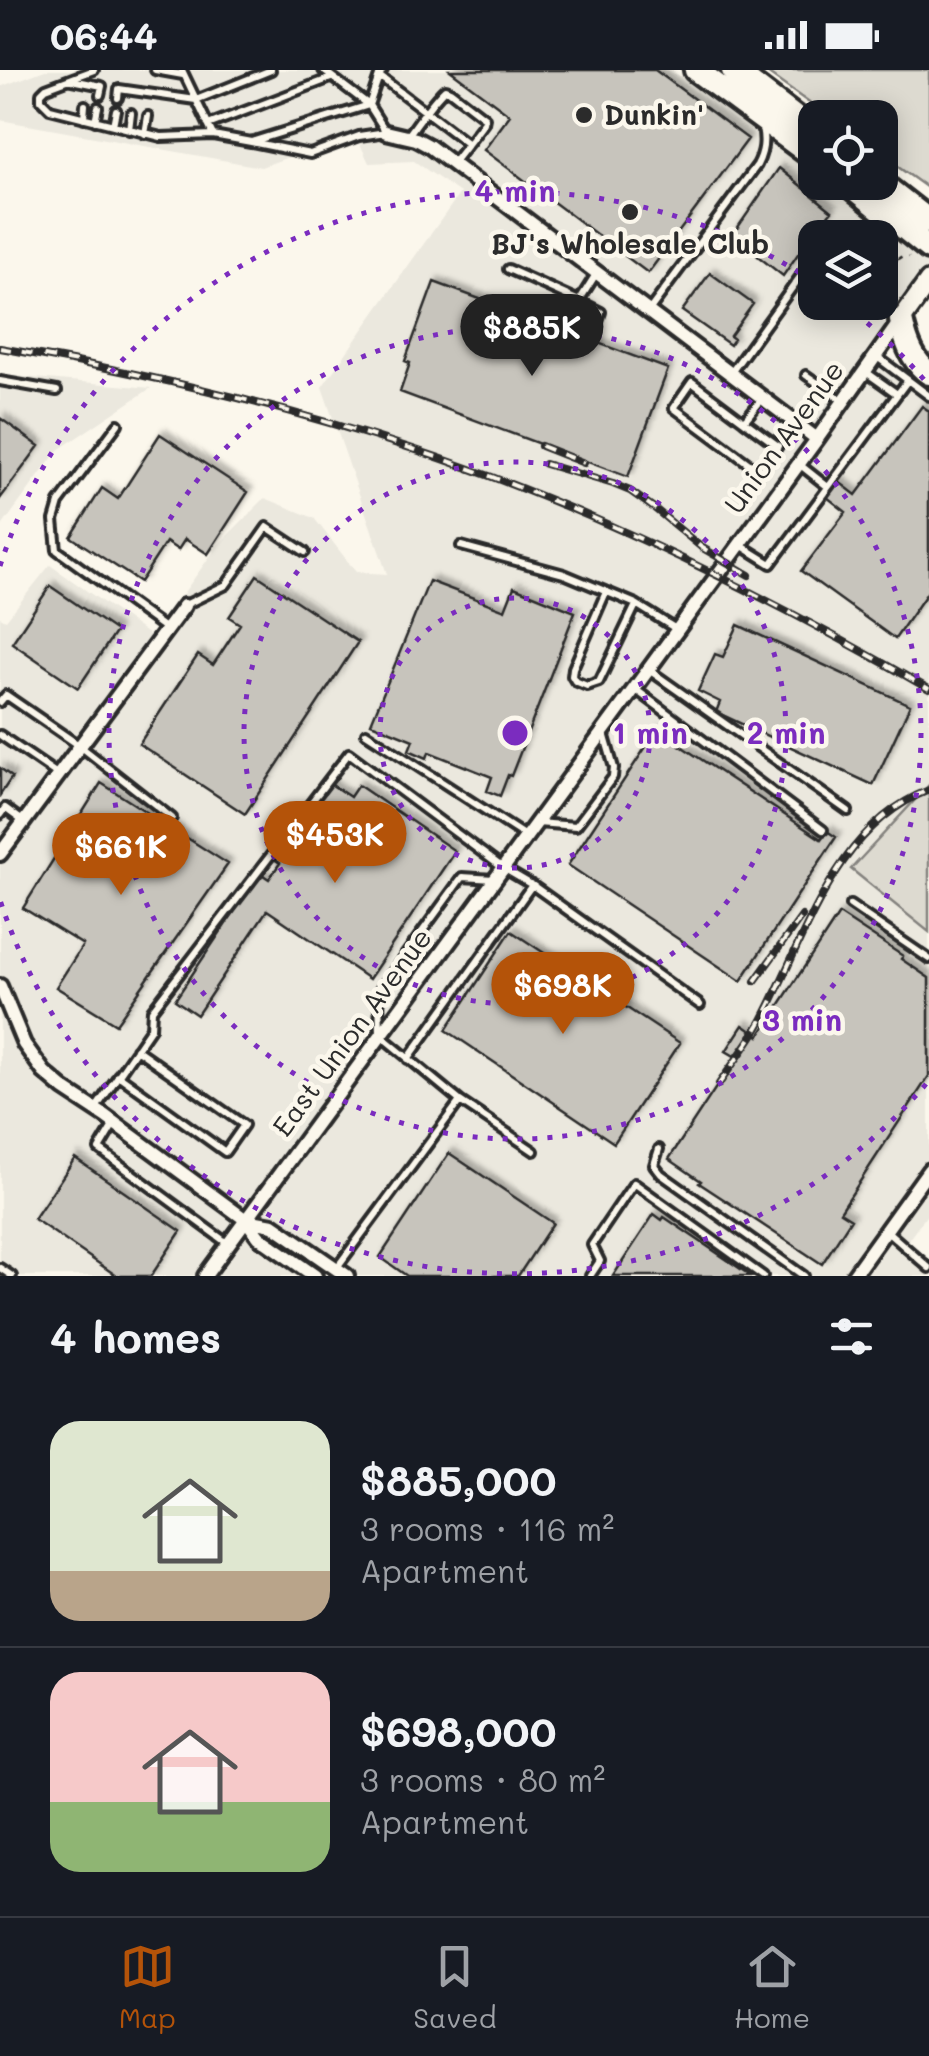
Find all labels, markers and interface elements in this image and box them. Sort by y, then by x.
text: 06:44 [50,10,158,60]
place label: Dunkin' [604,96,704,132]
map controls [798,100,898,320]
button: locate [798,100,898,200]
marker: Dunkin' [573,104,595,126]
text: 4 min [475,170,556,210]
marker: BJ's Wholesale Club [619,201,641,223]
button: layers [798,220,898,320]
place label: BJ's Wholesale Club [491,225,769,261]
pin: $885K [462,294,602,379]
text: $885K [482,305,582,347]
street label: Union Avenue [716,353,851,520]
text: 1 min [612,712,688,752]
text: 2 min [747,712,825,752]
centre of rings [497,715,533,751]
pin: $453K [265,801,405,886]
text: $453K [285,812,385,854]
pin: $661K [51,813,191,898]
text: $661K [74,824,168,866]
street label: East Union Avenue [263,920,439,1143]
pin: $698K [493,952,633,1037]
text: $698K [513,963,613,1005]
text: 3 min [762,999,842,1039]
text: 4 homes [50,1309,221,1364]
icon: filters [824,1309,879,1364]
text: $885,000 [360,1452,556,1507]
icon: home [130,1461,250,1581]
text: 3 rooms · 116 m² [360,1507,614,1549]
text: Apartment [360,1549,529,1591]
text: $698,000 [360,1703,557,1758]
icon: home [130,1712,250,1832]
text: 3 rooms · 80 m² [360,1758,605,1800]
text: Apartment [360,1800,529,1842]
tab: Map [119,1939,176,2035]
tab: Saved [413,1939,496,2035]
tab: Home [734,1939,810,2035]

